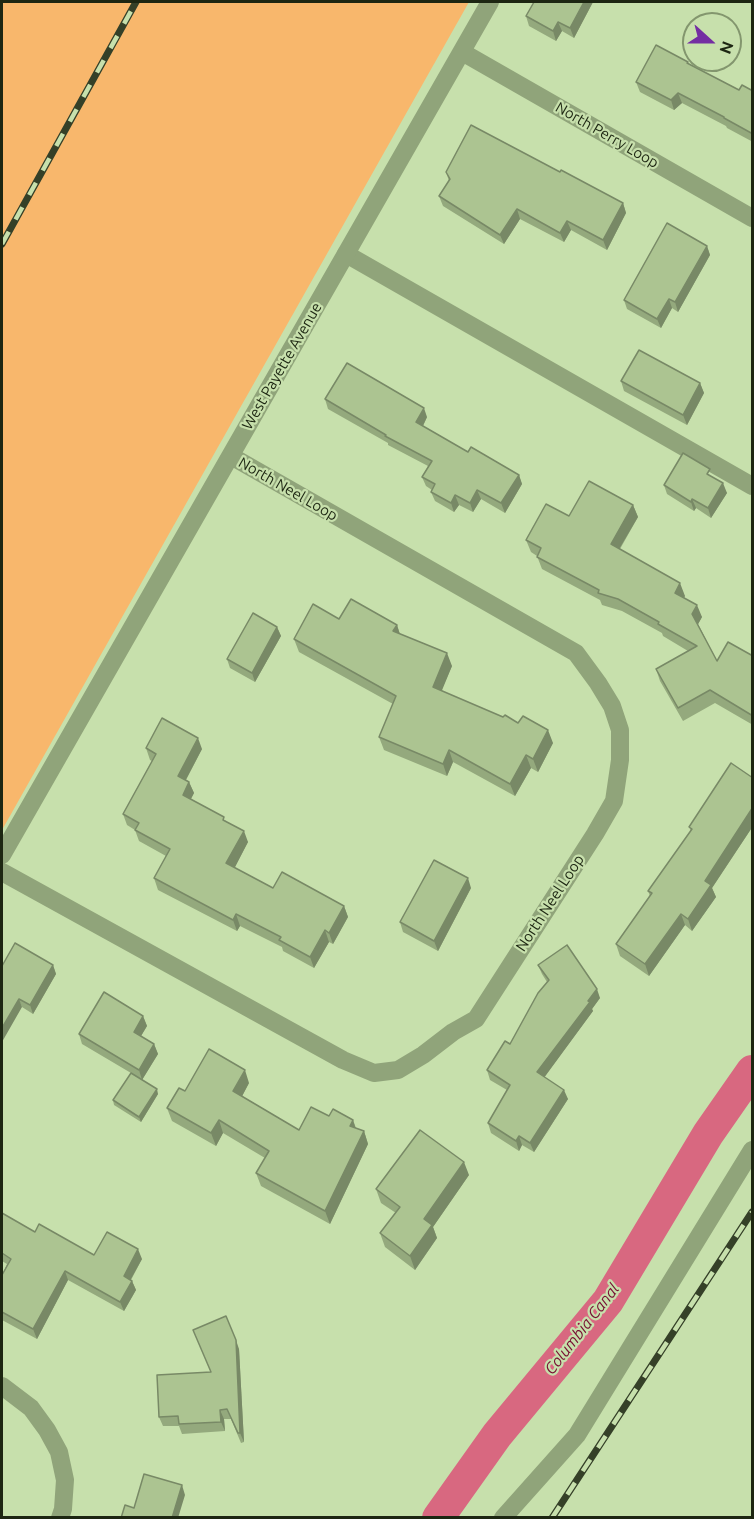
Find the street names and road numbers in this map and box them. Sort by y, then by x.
street label: North Perry Loop [552,98,662,172]
street label: West Payette Avenue [238,299,326,433]
street label: North Neel Loop [235,453,341,525]
street label: North Neel Loop [512,851,588,955]

